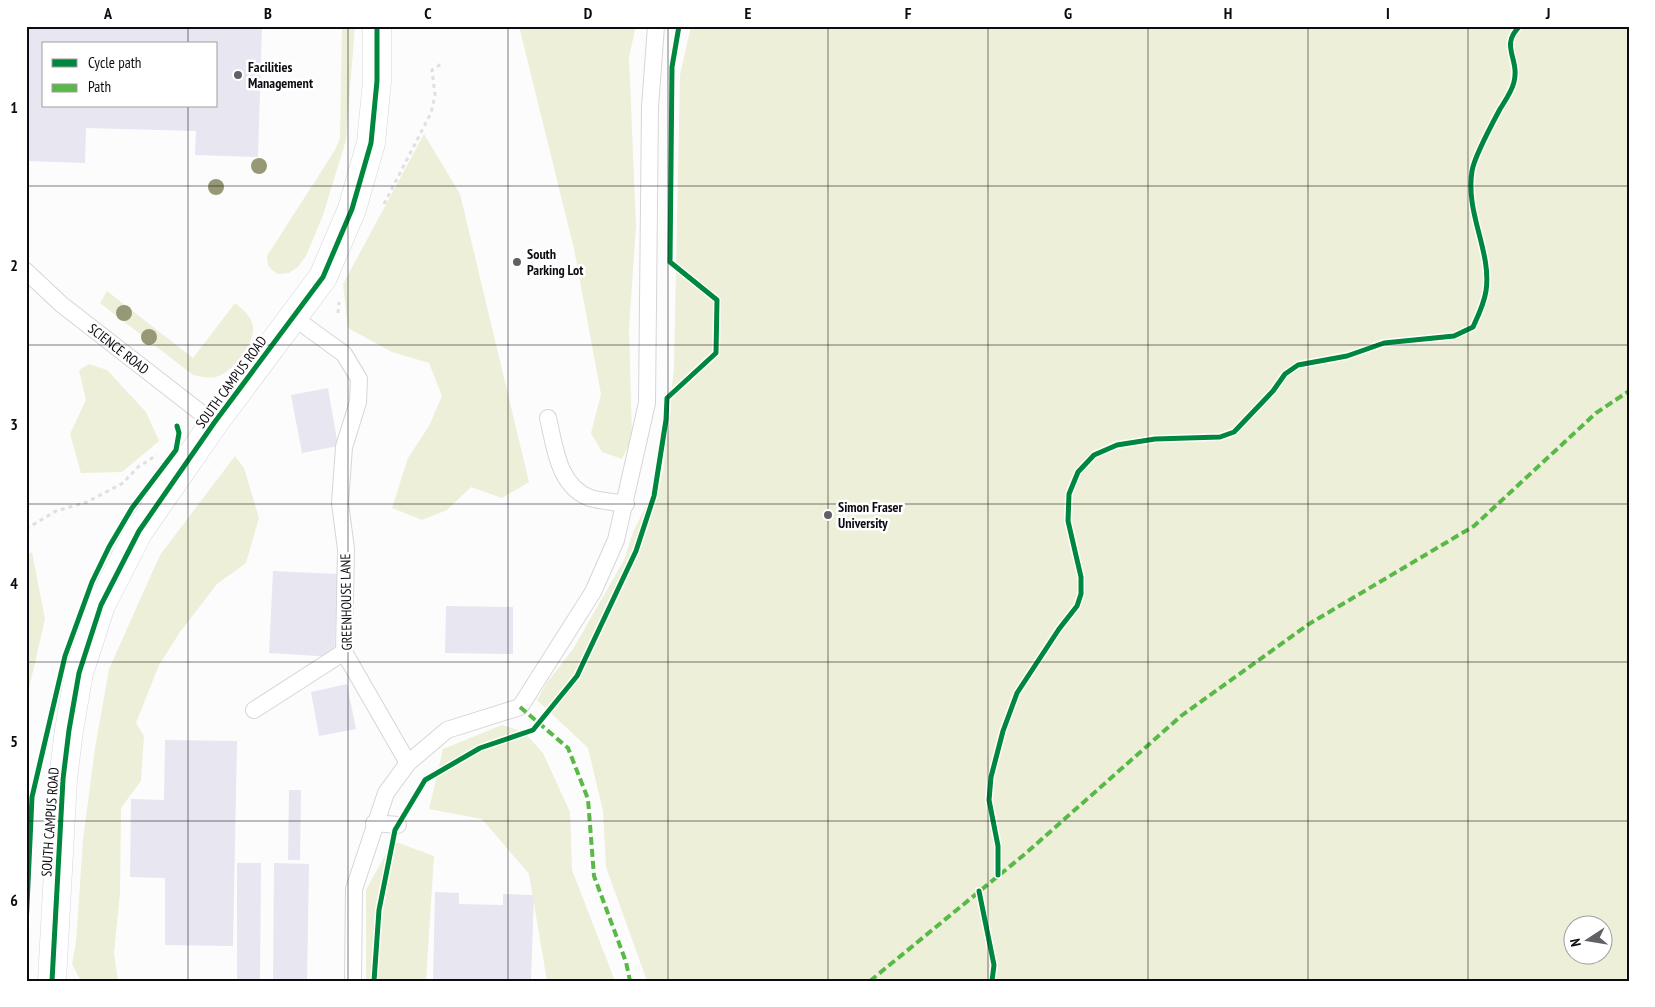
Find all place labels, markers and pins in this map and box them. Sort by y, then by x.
place label: Facilities Management [248,58,313,92]
marker: Facilities Management [232,69,244,81]
place label: South Parking Lot [527,245,583,279]
marker: South Parking Lot [511,256,523,268]
place label: Simon Fraser University [838,498,904,532]
marker: Simon Fraser University [822,509,834,521]

